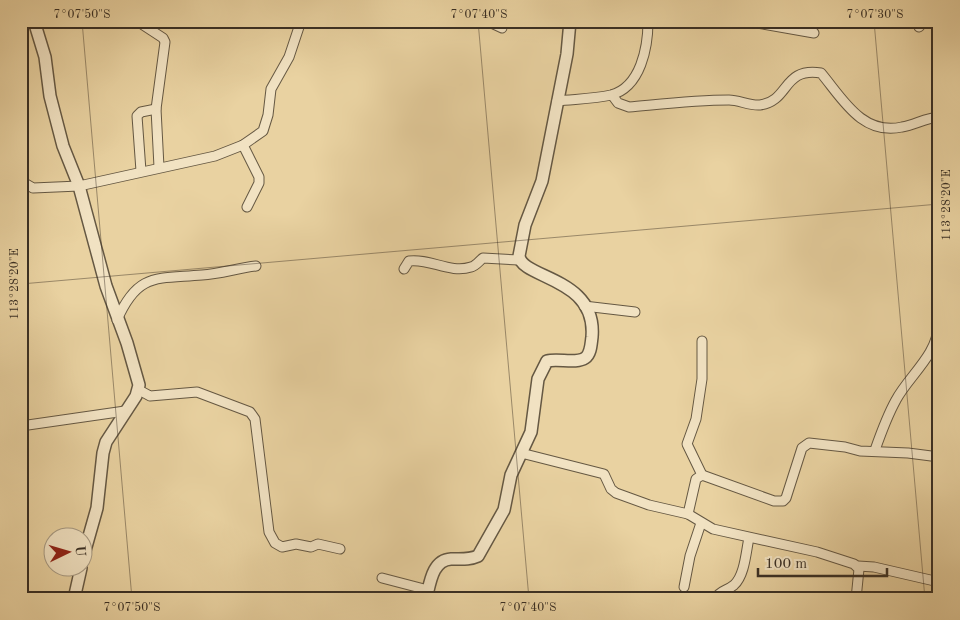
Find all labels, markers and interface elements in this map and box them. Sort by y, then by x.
text: 7°07'50"S [54,8,110,21]
text: 7°07'40"S [451,9,507,21]
text: 7°07'30"S [847,9,903,21]
text: 113°28'20"E [941,169,953,241]
text: 113°28'20"E [9,248,21,320]
north arrow [42,528,92,578]
text: U [72,545,87,557]
scale bar [758,545,886,577]
text: 100 m [765,557,807,572]
text: 7°07'50"S [104,601,160,614]
text: 7°07'40"S [500,602,556,614]

